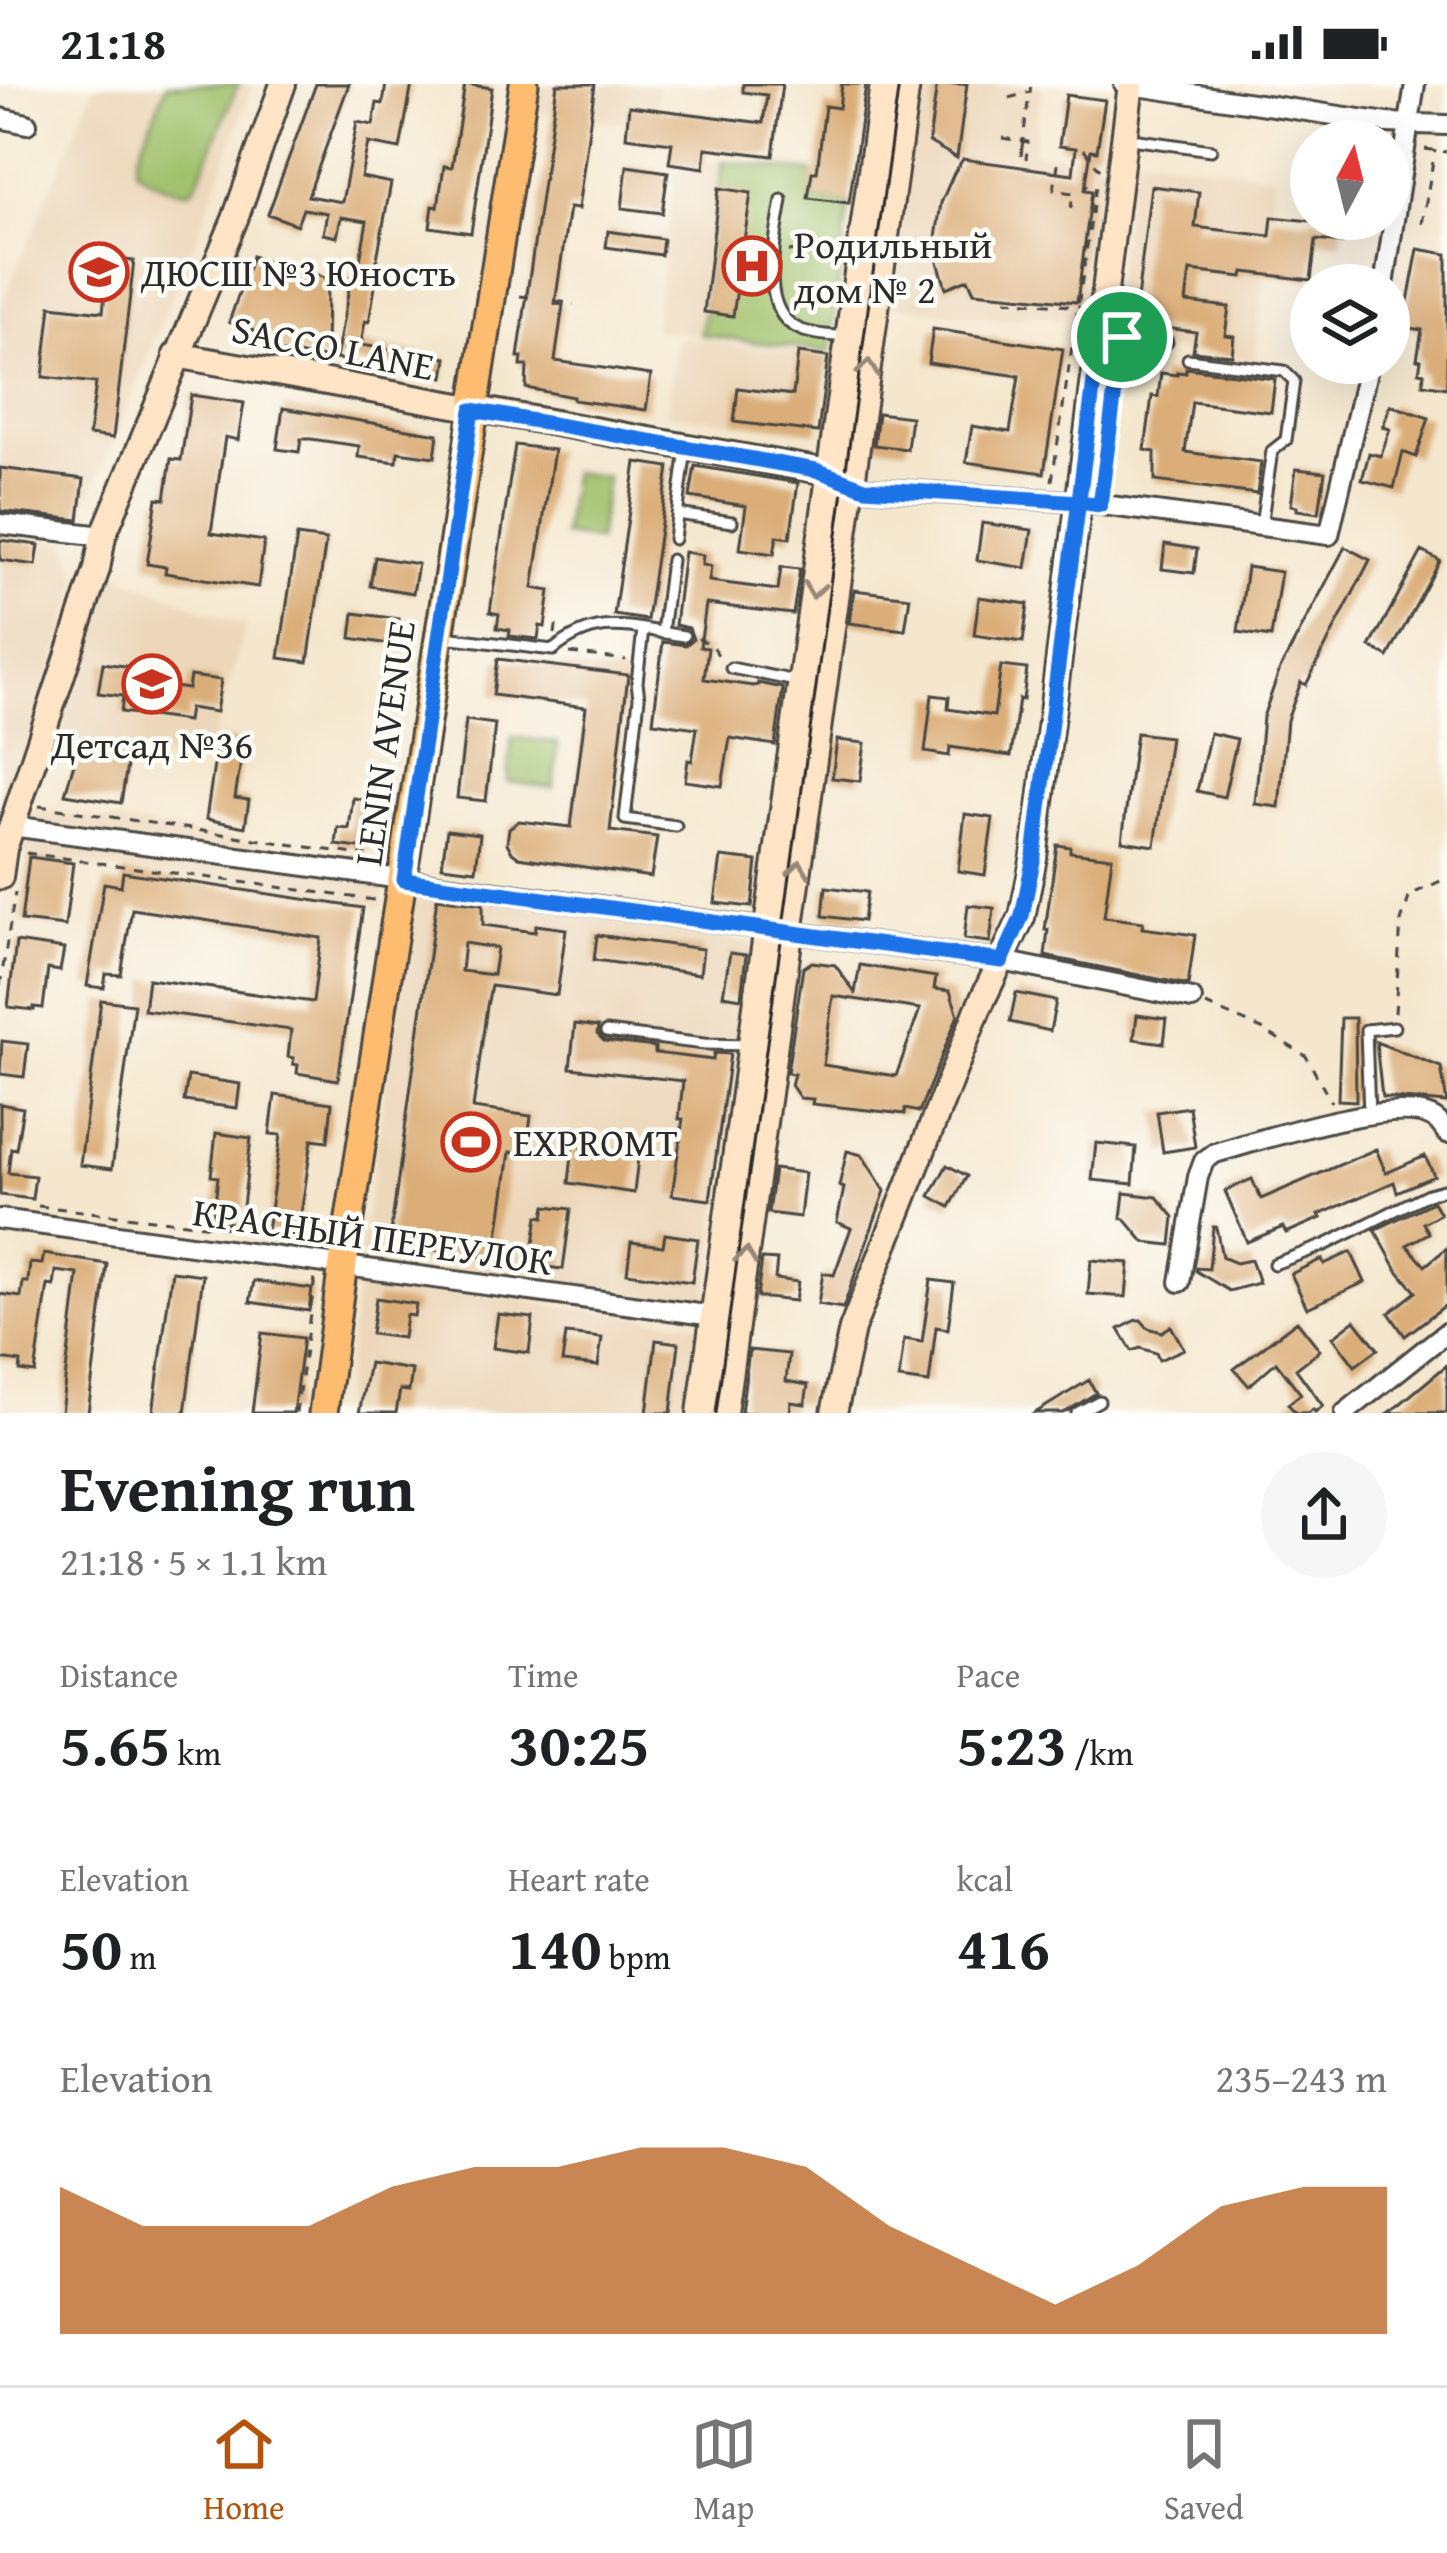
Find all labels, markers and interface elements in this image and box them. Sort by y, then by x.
text: 21:18 [60,10,166,75]
north arrow [1290,120,1410,240]
map controls [1290,120,1410,384]
place label: Родильный дом № 2 [794,215,992,317]
hospital icon: Родильный дом № 2 [721,235,783,297]
school or university icon: ДЮСШ №3 Юность [68,241,130,303]
place label: ДЮСШ №3 Юность [140,243,456,300]
button: layers [1290,264,1410,384]
pin [1071,286,1173,388]
street label: SACCO LANE [227,299,439,394]
icon: arrive [1089,304,1155,370]
one-way arrow [854,358,880,378]
one-way arrow [802,580,828,599]
street label: LENIN AVENUE [338,617,429,869]
school or university icon: Детсад №36 [121,653,183,715]
place label: Детсад №36 [50,715,253,772]
one-way arrow [785,859,811,879]
sports icon: EXPROMT [440,1111,502,1173]
place label: EXPROMT [513,1113,678,1170]
street label: КРАСНЫЙ ПЕРЕУЛОК [190,1182,557,1289]
one-way arrow [733,1246,759,1265]
text: Evening run [60,1438,415,1535]
button: share [1261,1452,1387,1578]
text: 21:18 · 5 × 1.1 km [60,1532,327,1589]
text: Distance [60,1651,178,1699]
text: Time [508,1651,579,1699]
text: Pace [957,1651,1020,1699]
text: 5.65 [60,1699,170,1787]
text: 30:25 [508,1699,650,1787]
text: 5:23 [957,1699,1067,1787]
text: km [170,1729,221,1777]
text: /km [1067,1729,1133,1777]
text: Elevation [60,1855,189,1903]
text: Heart rate [508,1855,650,1903]
text: kcal [957,1855,1013,1903]
text: 50 [60,1903,122,1991]
text: 140 [508,1903,602,1991]
text: 416 [957,1903,1050,1991]
text: m [122,1933,156,1981]
text: bpm [602,1933,671,1981]
text: Elevation [60,2049,213,2106]
text: 235–243 m [1215,2049,1387,2106]
tab: Home [203,2411,284,2531]
tab: Map [691,2411,757,2531]
tab: Saved [1164,2411,1244,2531]

